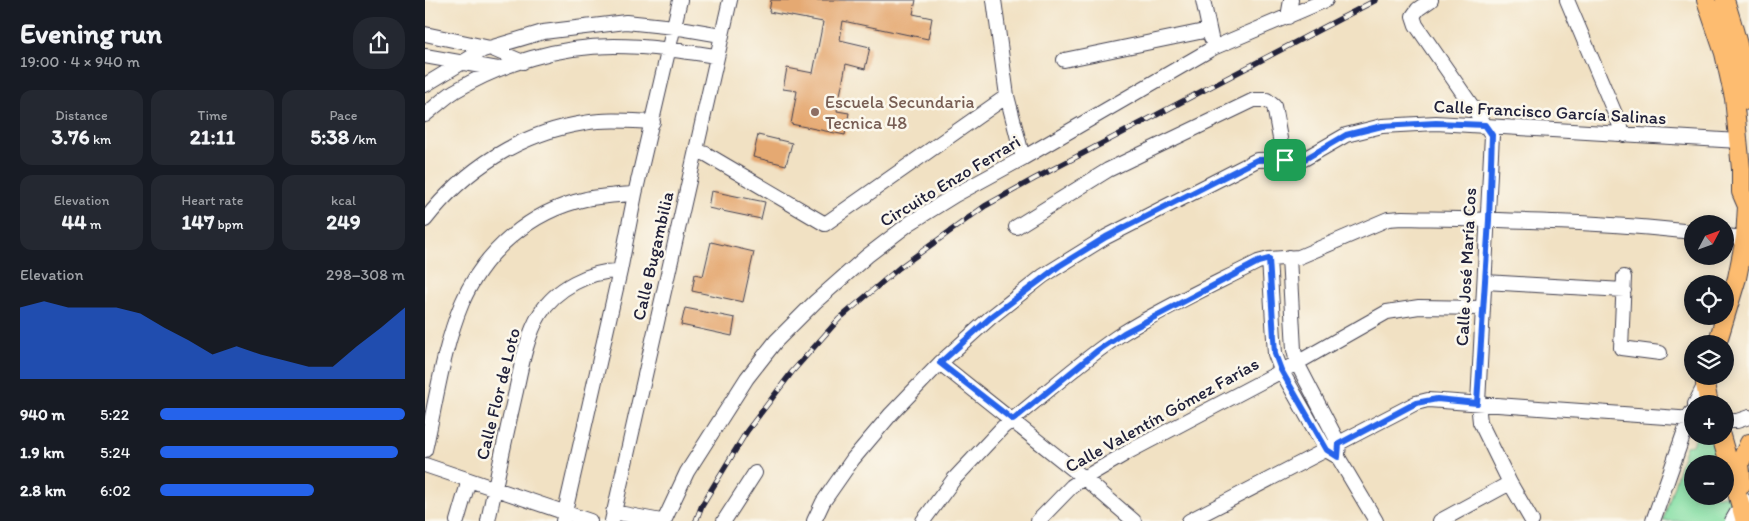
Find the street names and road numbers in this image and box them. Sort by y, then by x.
street label: Calle Francisco García Salinas [1433,95,1667,129]
street label: Circuito Enzo Ferrari [876,130,1024,232]
street label: Calle José María Cos [1451,187,1481,347]
street label: Calle Bugambilia [627,189,679,323]
street label: Calle Flor de Loto [471,326,525,462]
street label: Calle Valentín Gómez Farías [1061,353,1263,477]

